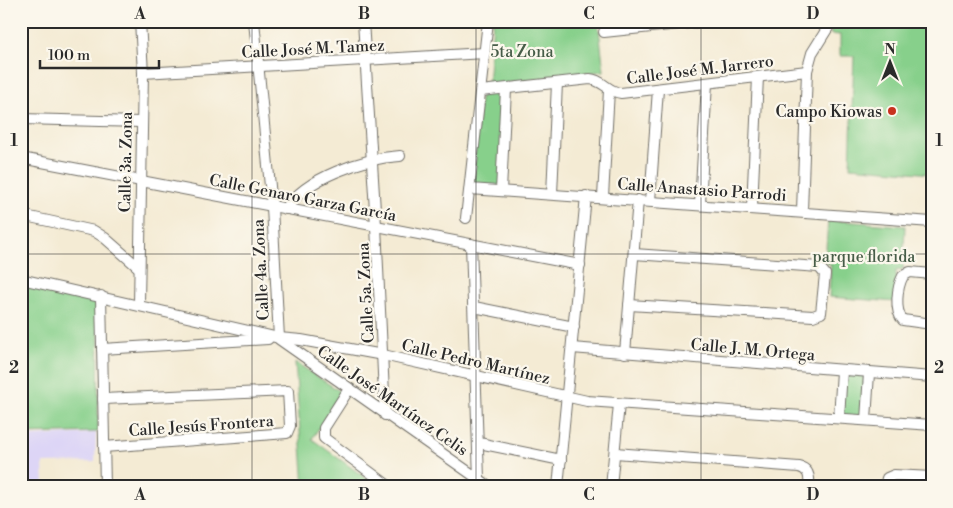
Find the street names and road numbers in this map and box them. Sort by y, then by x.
street label: Calle José M. Tamez [241,35,385,63]
street label: Calle José M. Jarrero [626,51,775,89]
street label: Calle 3a. Zona [115,111,137,213]
street label: Calle Genaro Garza García [207,170,399,226]
street label: Calle Anastasio Parrodi [617,174,787,206]
street label: Calle 4a. Zona [248,218,274,321]
street label: Calle 5a. Zona [353,241,379,344]
street label: Calle Pedro Martínez [400,335,552,389]
street label: Calle J. M. Ortega [690,335,817,365]
street label: Calle José Martínez Celis [313,341,472,460]
street label: Calle Jesús Frontera [128,411,275,441]

